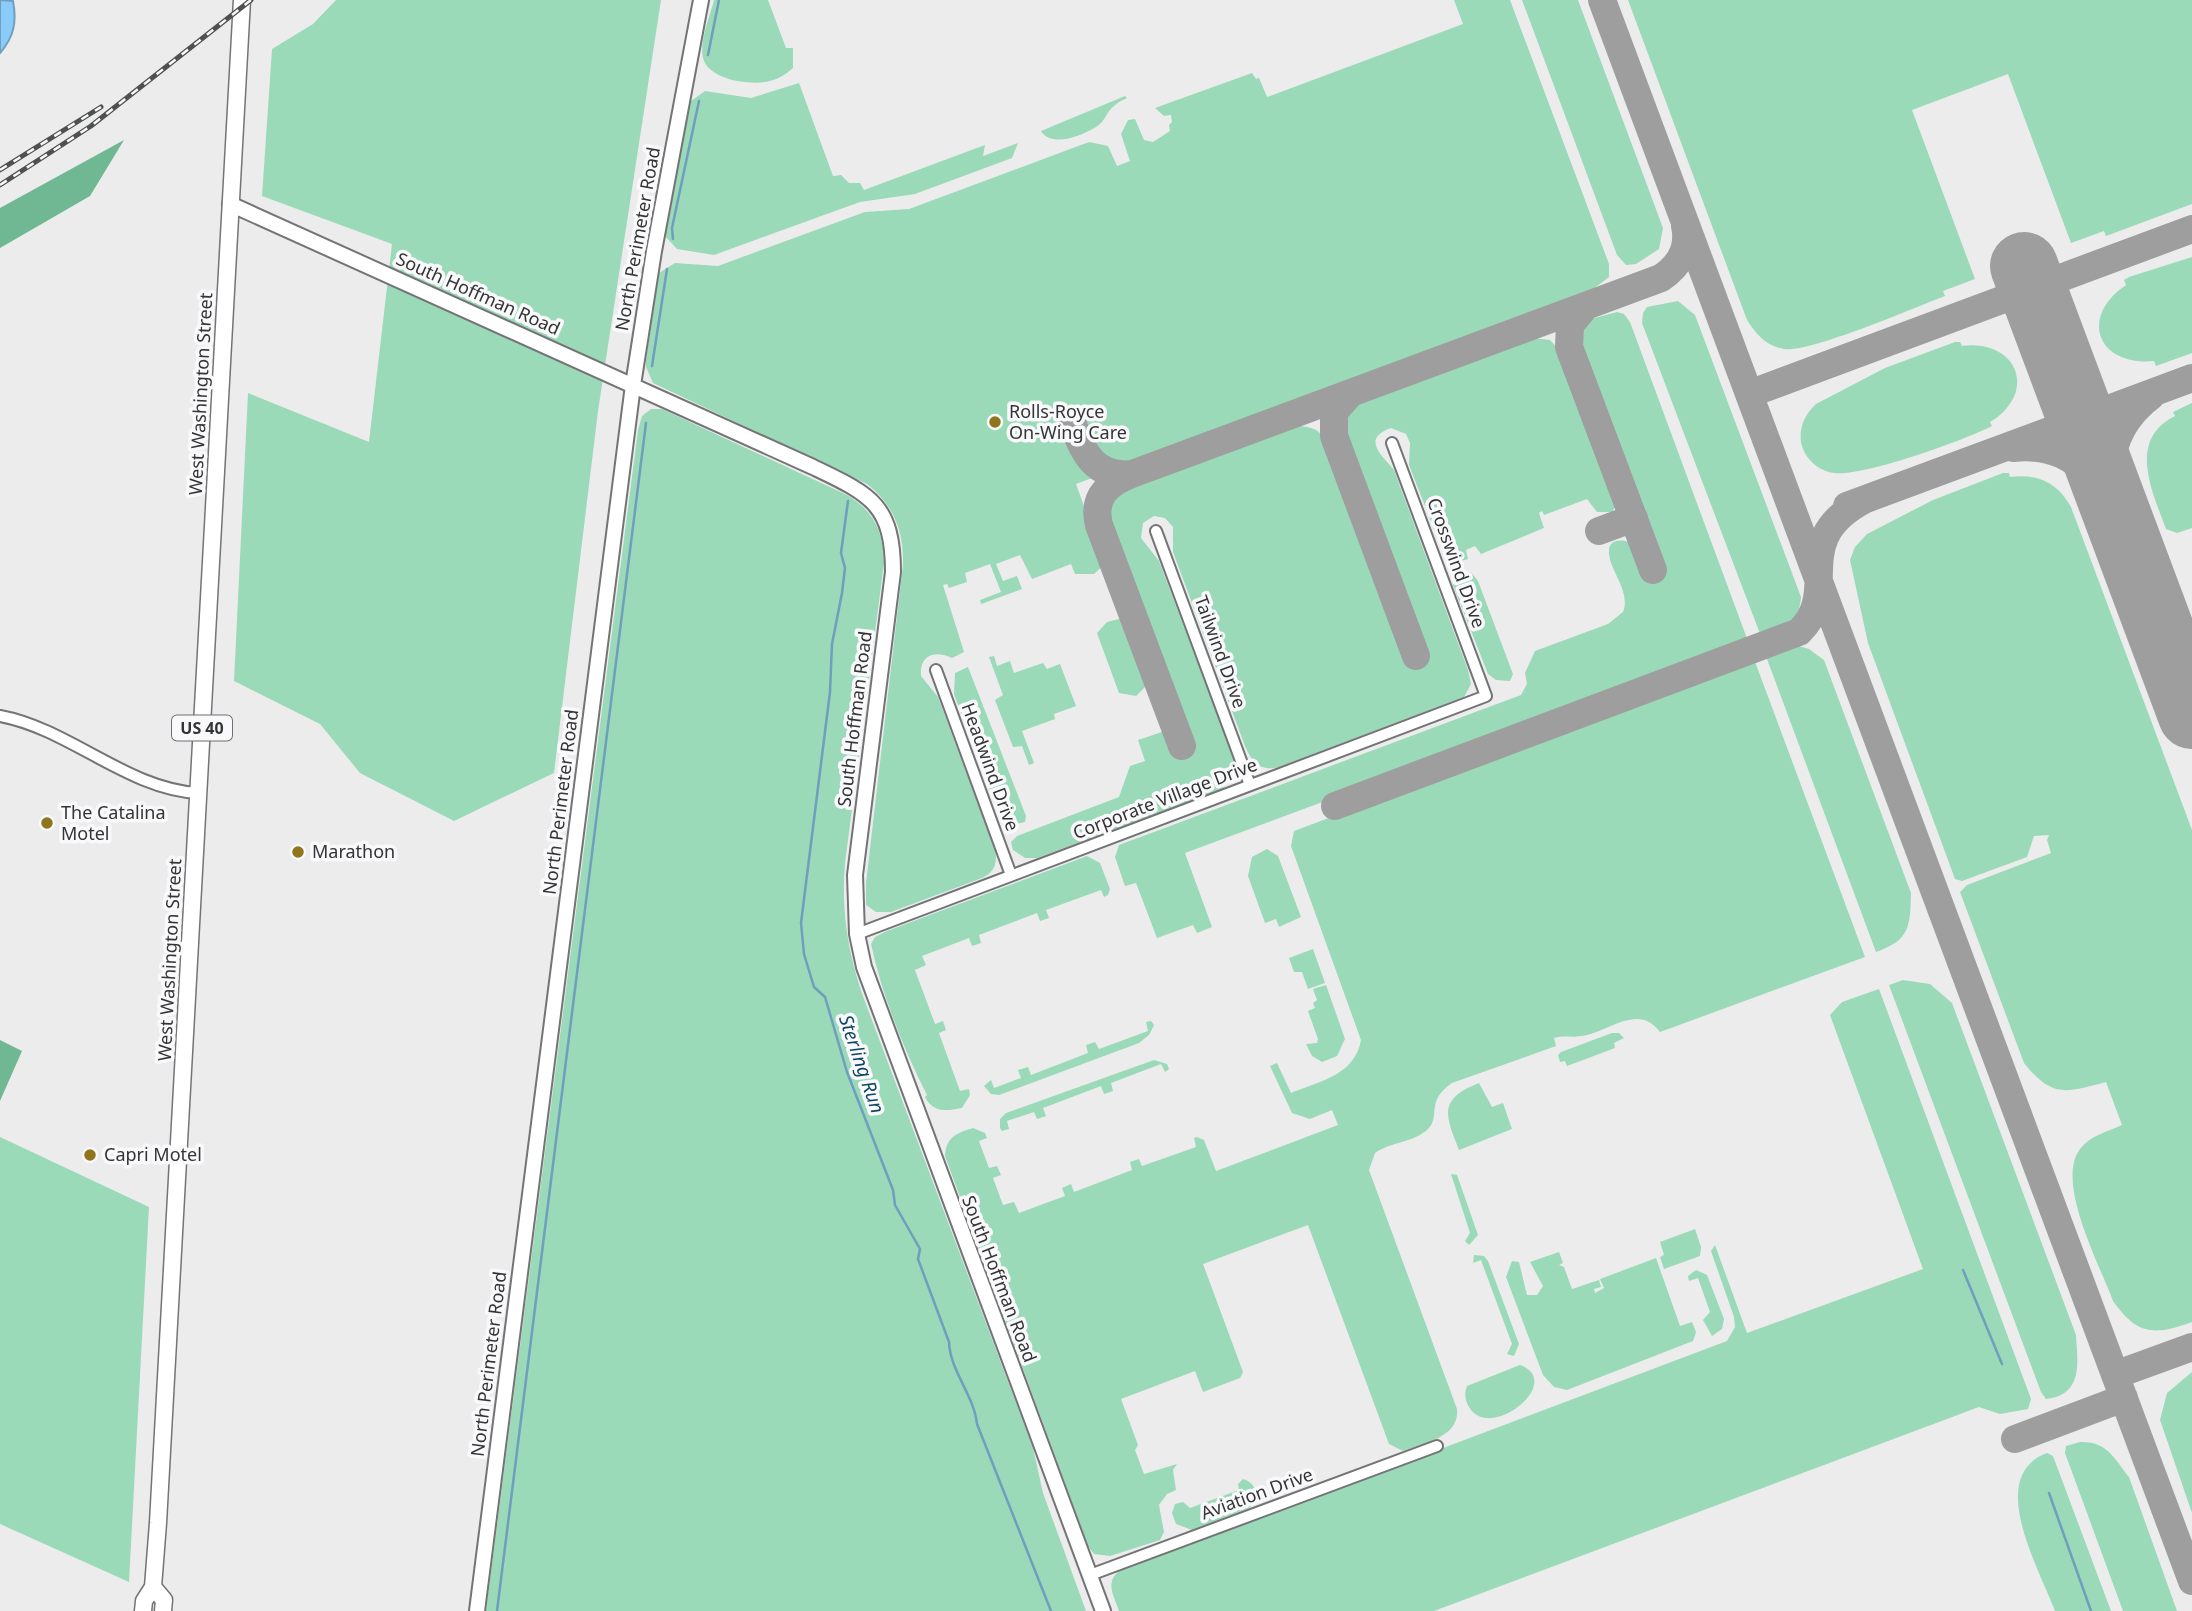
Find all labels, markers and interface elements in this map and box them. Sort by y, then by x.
street label: North Perimeter Road [609,145,665,333]
street label: South Hoffman Road [393,246,564,340]
street label: West Washington Street [183,292,217,496]
place label: Rolls-Royce On-Wing Care [1009,399,1127,444]
marker: Rolls-Royce On-Wing Care [987,414,1003,430]
street label: Crosswind Drive [1422,494,1492,631]
street label: Tailwind Drive [1189,592,1252,711]
street label: South Hoffman Road [831,630,877,808]
street label: Headwind Drive [957,699,1025,834]
street label: North Perimeter Road [537,708,583,896]
road number: US 40 [172,716,232,740]
street label: Corporate Village Drive [1069,752,1260,844]
place label: The Catalina Motel [61,800,166,845]
marker: The Catalina Motel [39,815,55,831]
place label: Marathon [312,839,395,863]
marker: Marathon [290,844,306,860]
street label: West Washington Street [152,858,186,1062]
water label: Sterling Run [833,1011,891,1117]
place label: Capri Motel [104,1142,202,1166]
marker: Capri Motel [82,1147,98,1163]
street label: South Hoffman Road [957,1192,1043,1365]
street label: North Perimeter Road [465,1270,511,1458]
street label: Aviation Drive [1197,1462,1316,1524]

